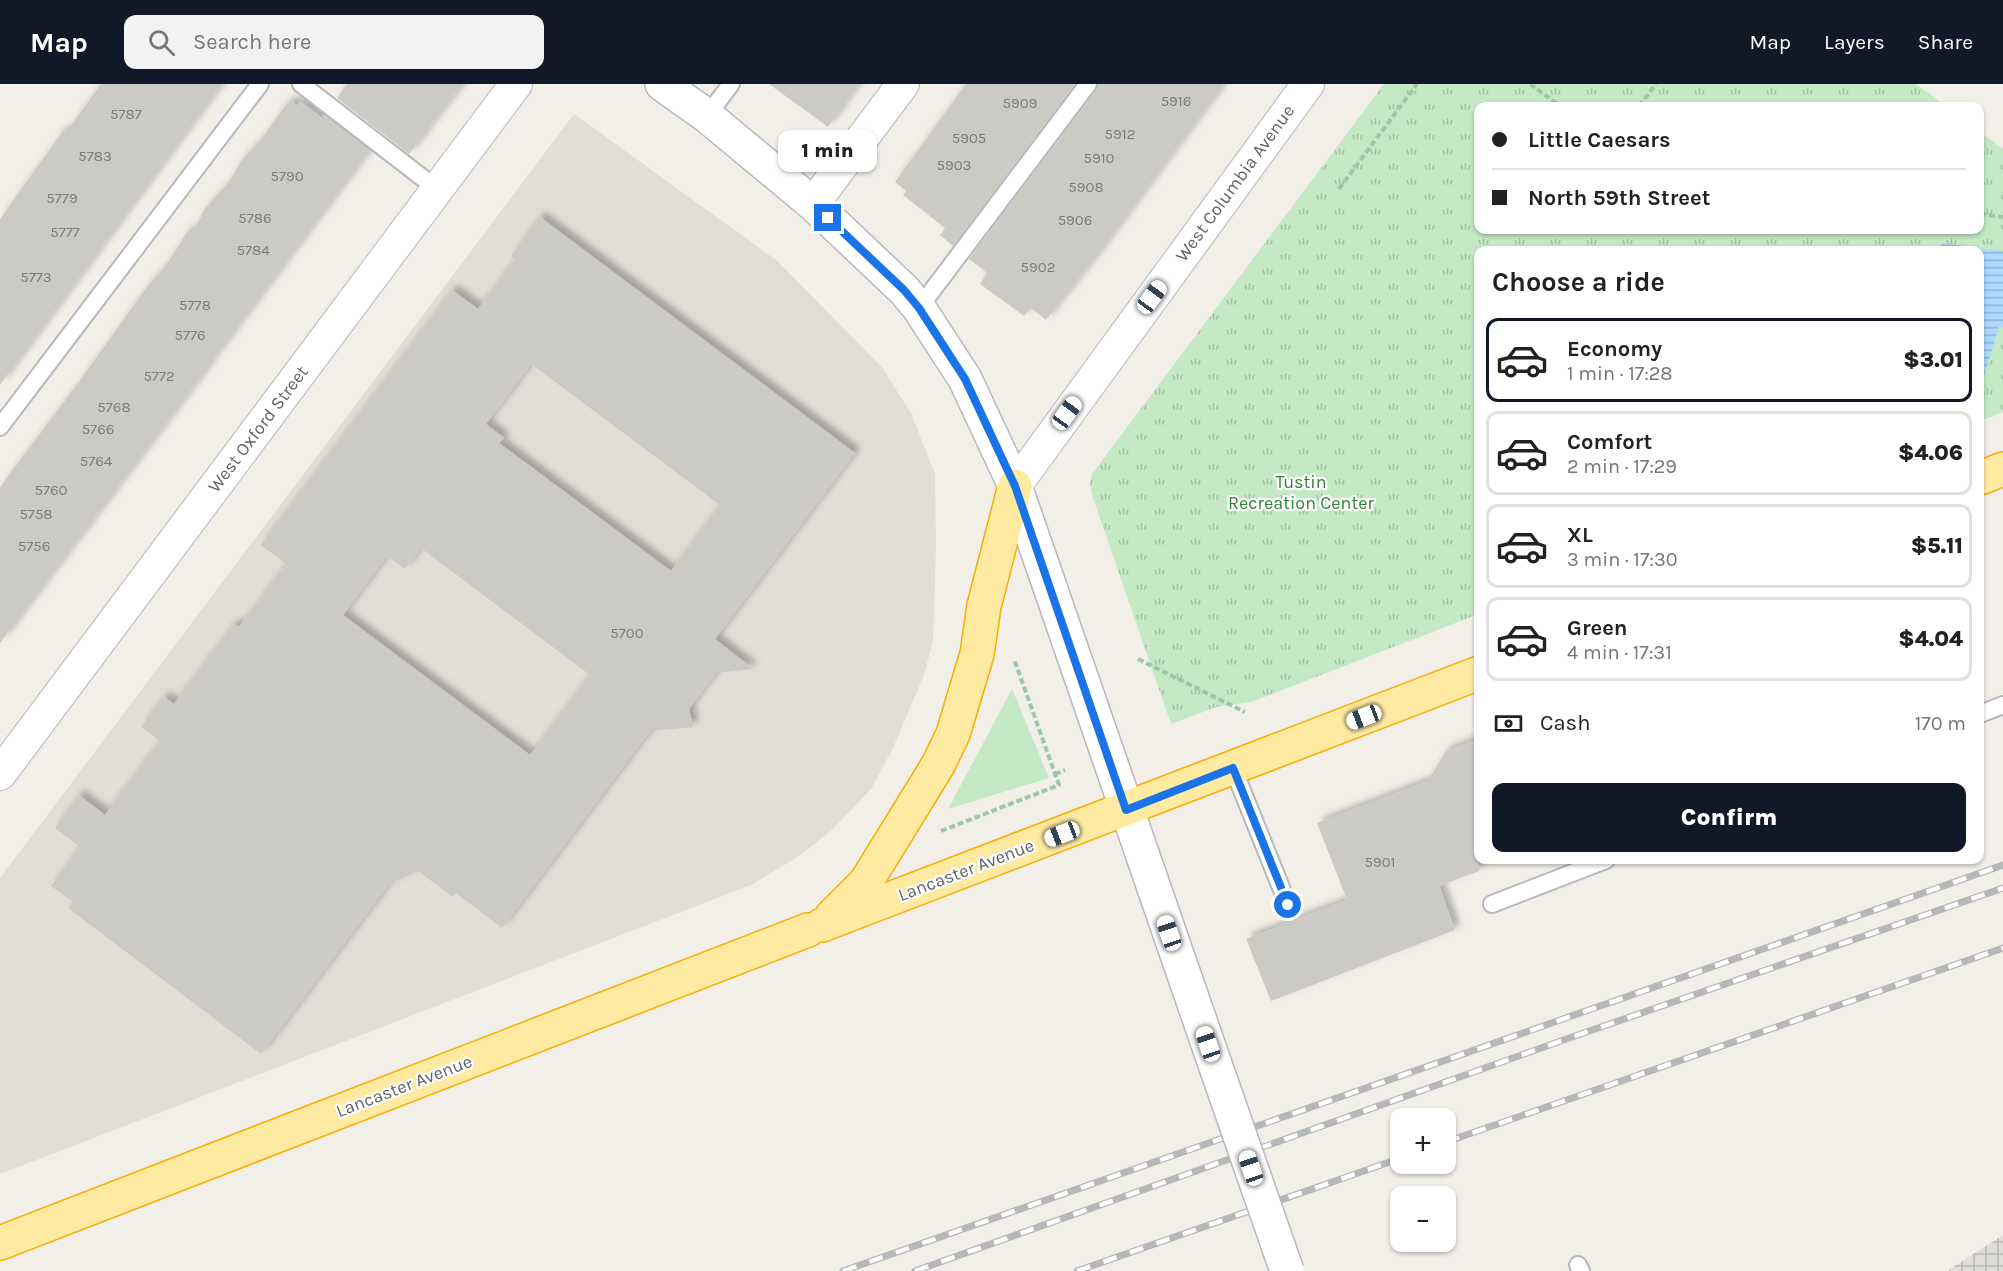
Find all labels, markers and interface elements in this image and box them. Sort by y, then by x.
search box [124,15,544,69]
text: Map [30,26,88,59]
icon: search [145,26,178,59]
text: Search here [193,29,311,55]
text: Map [1749,30,1791,54]
text: Layers [1824,30,1885,54]
text: Share [1918,30,1973,54]
house number: 5916 [1161,92,1191,110]
house number: 5909 [1003,94,1037,112]
street label: West Columbia Avenue [1171,100,1299,266]
house number: 5787 [110,105,142,123]
house number: 5912 [1105,125,1135,143]
text: Little Caesars [1528,127,1671,153]
house number: 5905 [952,129,986,147]
callout: 1 min [778,131,878,173]
text: 1 min [801,139,854,162]
house number: 5783 [78,147,112,165]
house number: 5910 [1083,149,1115,167]
house number: 5903 [937,156,971,174]
house number: 5790 [270,167,304,185]
house number: 5908 [1068,178,1104,196]
text: North 59th Street [1528,185,1710,211]
house number: 5779 [46,189,78,207]
route end [814,204,841,231]
house number: 5786 [238,209,272,227]
house number: 5906 [1058,211,1092,229]
house number: 5777 [50,223,80,241]
house number: 5784 [236,241,270,259]
house number: 5902 [1021,258,1055,276]
text: Choose a ride [1492,266,1665,298]
house number: 5773 [20,268,52,286]
car [1134,277,1170,317]
house number: 5778 [179,296,211,314]
house number: 5776 [174,326,206,344]
icon: car [1495,333,1549,387]
text: Economy [1567,336,1662,362]
text: $3.01 [1903,347,1963,373]
street label: West Oxford Street [203,361,313,497]
text: 1 min · 17:28 [1567,362,1673,385]
house number: 5772 [143,367,175,385]
car [1049,393,1085,433]
house number: 5768 [97,398,131,416]
house number: 5766 [82,420,114,438]
icon: car [1495,426,1549,480]
text: Comfort [1567,429,1652,455]
text: $4.06 [1898,440,1963,466]
house number: 5764 [80,452,113,470]
text: 2 min · 17:29 [1567,455,1677,478]
park label: Tustin Recreation Center [1228,471,1374,514]
house number: 5760 [35,481,68,499]
house number: 5758 [19,505,53,523]
icon: car [1495,519,1549,573]
text: XL [1567,522,1593,548]
text: $5.11 [1911,533,1963,559]
house number: 5756 [18,537,50,555]
text: 3 min · 17:30 [1567,548,1678,571]
icon: car [1495,612,1549,666]
text: Green [1567,615,1628,641]
house number: 5700 [610,624,644,642]
text: $4.04 [1898,626,1963,652]
text: 4 min · 17:31 [1567,641,1672,664]
car [1344,702,1384,732]
icon: cash [1492,707,1525,740]
text: Cash [1540,710,1590,736]
text: 170 m [1915,712,1966,735]
button: Confirm [1492,783,1966,852]
car [1042,819,1082,849]
street label: Lancaster Avenue [895,834,1037,906]
house number: 5901 [1364,853,1396,871]
route start [1274,891,1301,918]
car [1155,913,1183,953]
car [1194,1024,1222,1064]
street label: Lancaster Avenue [333,1050,475,1122]
map controls [1390,1108,1456,1252]
button: + [1390,1108,1456,1174]
car [1237,1148,1265,1188]
button: − [1390,1186,1456,1252]

